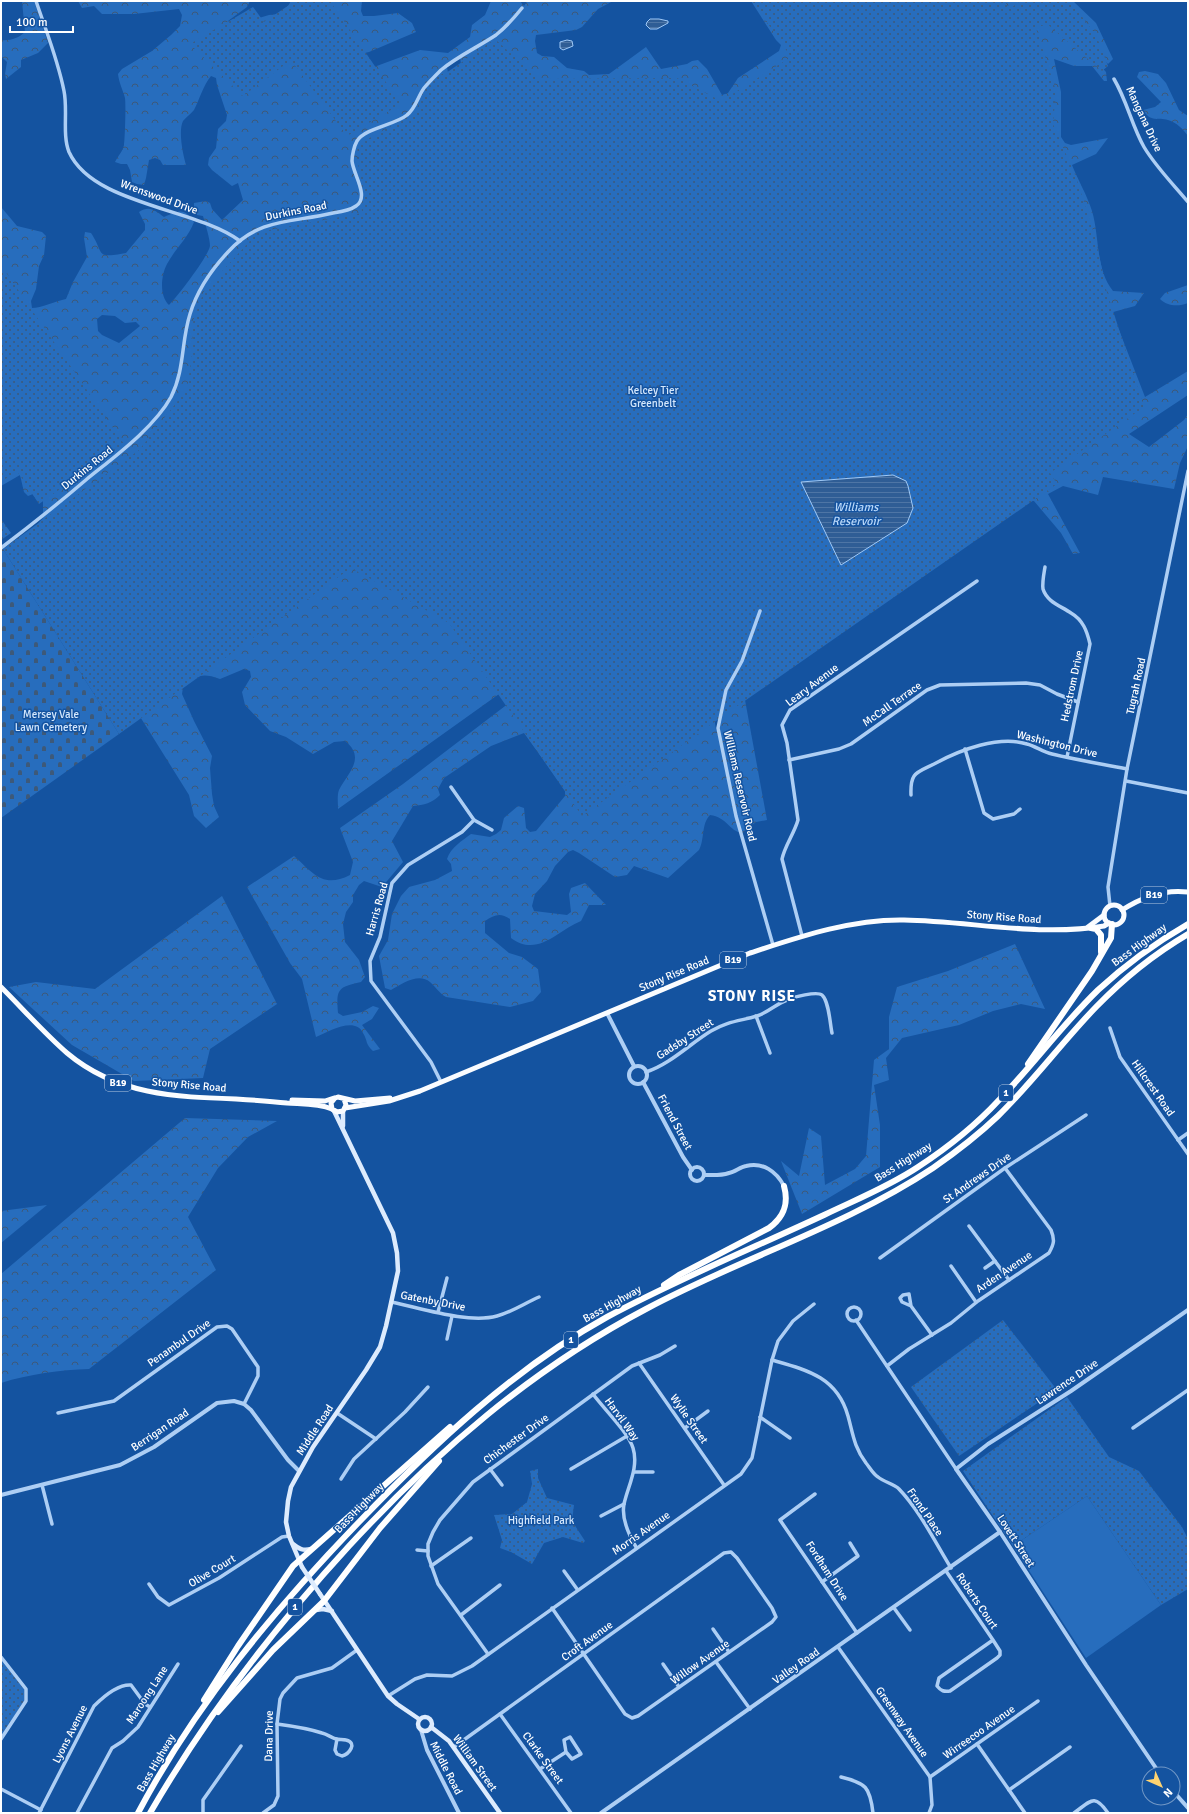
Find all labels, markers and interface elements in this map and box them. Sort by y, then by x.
scale bar [10,8,73,34]
text: 100 m [16,15,48,30]
street label: Mangana Drive [1123,84,1165,154]
street label: Wrenswood Drive [119,177,199,217]
street label: Durkins Road [264,199,328,223]
park label: Kelcey Tier Greenbelt [628,384,679,410]
street label: Durkins Road [59,443,115,493]
water label: Williams Reservoir [832,500,882,529]
street label: Hedstrom Drive [1058,649,1086,723]
street label: Tugrah Road [1124,656,1148,716]
street label: Leary Avenue [783,661,841,709]
street label: McCall Terrace [860,679,924,729]
park label: Mersey Vale Lawn Cemetery [15,708,88,734]
street label: Washington Drive [1015,728,1099,760]
street label: Williams Reservoir Road [721,729,759,843]
street label: Harris Road [363,881,391,937]
road number: B19 [1141,887,1167,903]
street label: Stony Rise Road [966,908,1042,926]
street label: Bass Highway [1109,920,1170,969]
road number: B19 [720,952,746,968]
street label: Stony Rise Road [637,953,711,995]
district label: STONY RISE [708,987,796,1005]
street label: Gadsby Street [654,1016,716,1062]
street label: Hillcrest Road [1129,1057,1177,1119]
road number: B19 [105,1075,131,1091]
street label: Stony Rise Road [151,1075,227,1095]
road number: 1 [999,1085,1013,1101]
street label: Friend Street [655,1092,695,1152]
street label: Bass Highway [872,1139,935,1185]
street label: St Andrews Drive [941,1150,1013,1206]
street label: Arden Avenue [973,1248,1035,1296]
street label: Bass Highway [581,1282,644,1325]
street label: Gatenby Drive [399,1288,467,1314]
street label: Penambul Drive [145,1316,213,1370]
road number: 1 [564,1332,578,1348]
street label: Lawrence Drive [1034,1356,1100,1408]
street label: Wylie Street [667,1392,711,1446]
street label: Harvil Way [602,1395,643,1444]
street label: Middle Road [294,1402,336,1458]
street label: Berrigan Road [129,1406,191,1454]
street label: Chichester Drive [481,1411,551,1467]
street label: Bass Highway [332,1480,387,1536]
street label: Frond Place [904,1486,946,1538]
street label: Morris Avenue [610,1508,672,1558]
street label: Lovett Street [994,1512,1038,1570]
park label: Highfield Park [508,1514,575,1527]
street label: Fordham Drive [803,1539,851,1603]
street label: Olive Court [186,1552,238,1590]
street label: Roberts Court [953,1570,1001,1632]
road number: 1 [288,1599,302,1615]
street label: Croft Avenue [559,1618,615,1664]
street label: Willow Avenue [668,1637,732,1687]
street label: Valley Road [770,1645,822,1687]
street label: Maroong Lane [123,1663,171,1727]
street label: Greenway Avenue [873,1684,931,1760]
street label: Wirreecoo Avenue [941,1702,1017,1762]
street label: Lyons Avenue [50,1703,90,1765]
street label: Dana Drive [262,1710,276,1762]
street label: Clarke Street [520,1729,566,1787]
street label: Bass Highway [134,1731,178,1794]
street label: William Street [450,1732,500,1794]
street label: Middle Road [427,1739,465,1797]
north arrow [1141,1766,1181,1806]
text: N [1160,1785,1175,1800]

